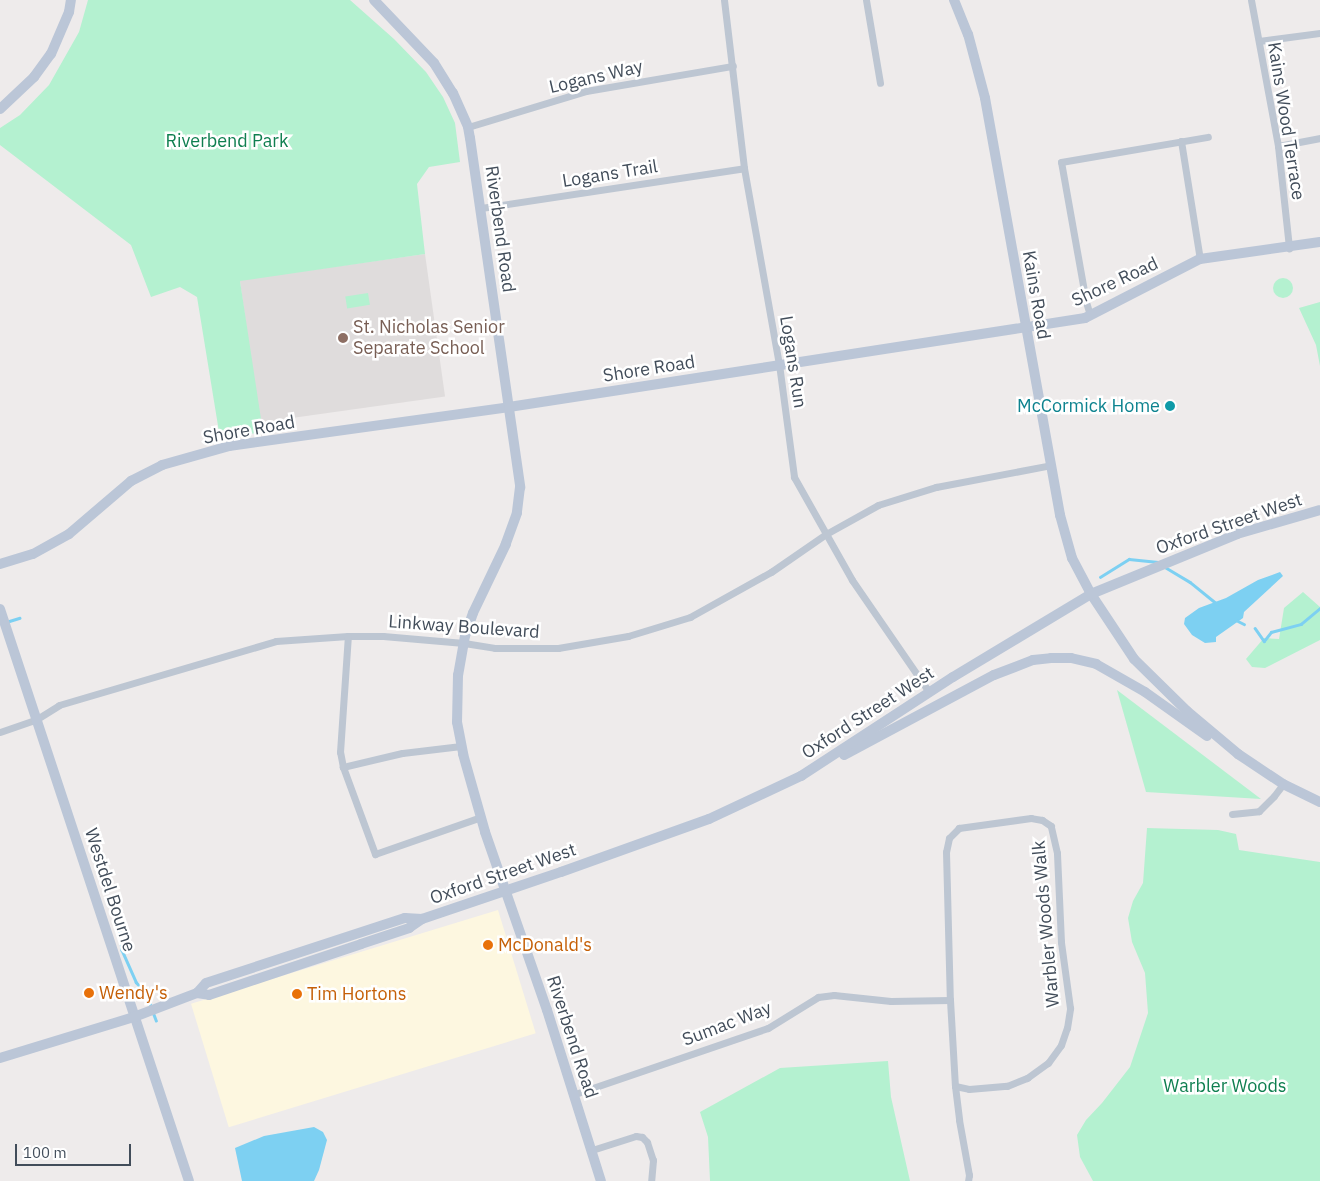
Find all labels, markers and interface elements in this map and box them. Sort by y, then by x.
street label: Kains Wood Terrace [1263,40,1309,202]
street label: Logans Way [547,56,645,98]
park label: Riverbend Park [166,130,288,152]
street label: Logans Trail [561,156,659,192]
street label: Riverbend Road [480,164,520,294]
street label: Kains Road [1018,249,1054,341]
street label: Shore Road [1068,253,1162,311]
street label: Logans Run [775,314,811,410]
place label: St. Nicholas Senior Separate School [353,317,505,359]
marker: St. Nicholas Senior Separate School [337,332,349,344]
street label: Shore Road [601,351,697,387]
place label: McCormick Home [1017,395,1160,417]
marker: McCormick Home [1164,400,1176,412]
street label: Shore Road [201,411,297,449]
street label: Oxford Street West [1153,489,1305,559]
street label: Linkway Boulevard [388,611,540,643]
street label: Oxford Street West [798,662,938,764]
street label: Westdel Bourne [80,825,140,955]
street label: Oxford Street West [427,839,579,909]
street label: Warbler Woods Walk [1028,840,1064,1008]
place label: McDonald's [498,934,592,956]
marker: McDonald's [482,939,494,951]
street label: Riverbend Road [542,973,602,1101]
place label: Wendy's [99,982,168,1004]
place label: Tim Hortons [307,983,407,1005]
marker: Wendy's [83,987,95,999]
marker: Tim Hortons [291,988,303,1000]
street label: Sumac Way [679,997,775,1051]
park label: Warbler Woods [1163,1075,1287,1097]
scale bar [18,1134,134,1166]
text: 100 m [23,1143,67,1162]

